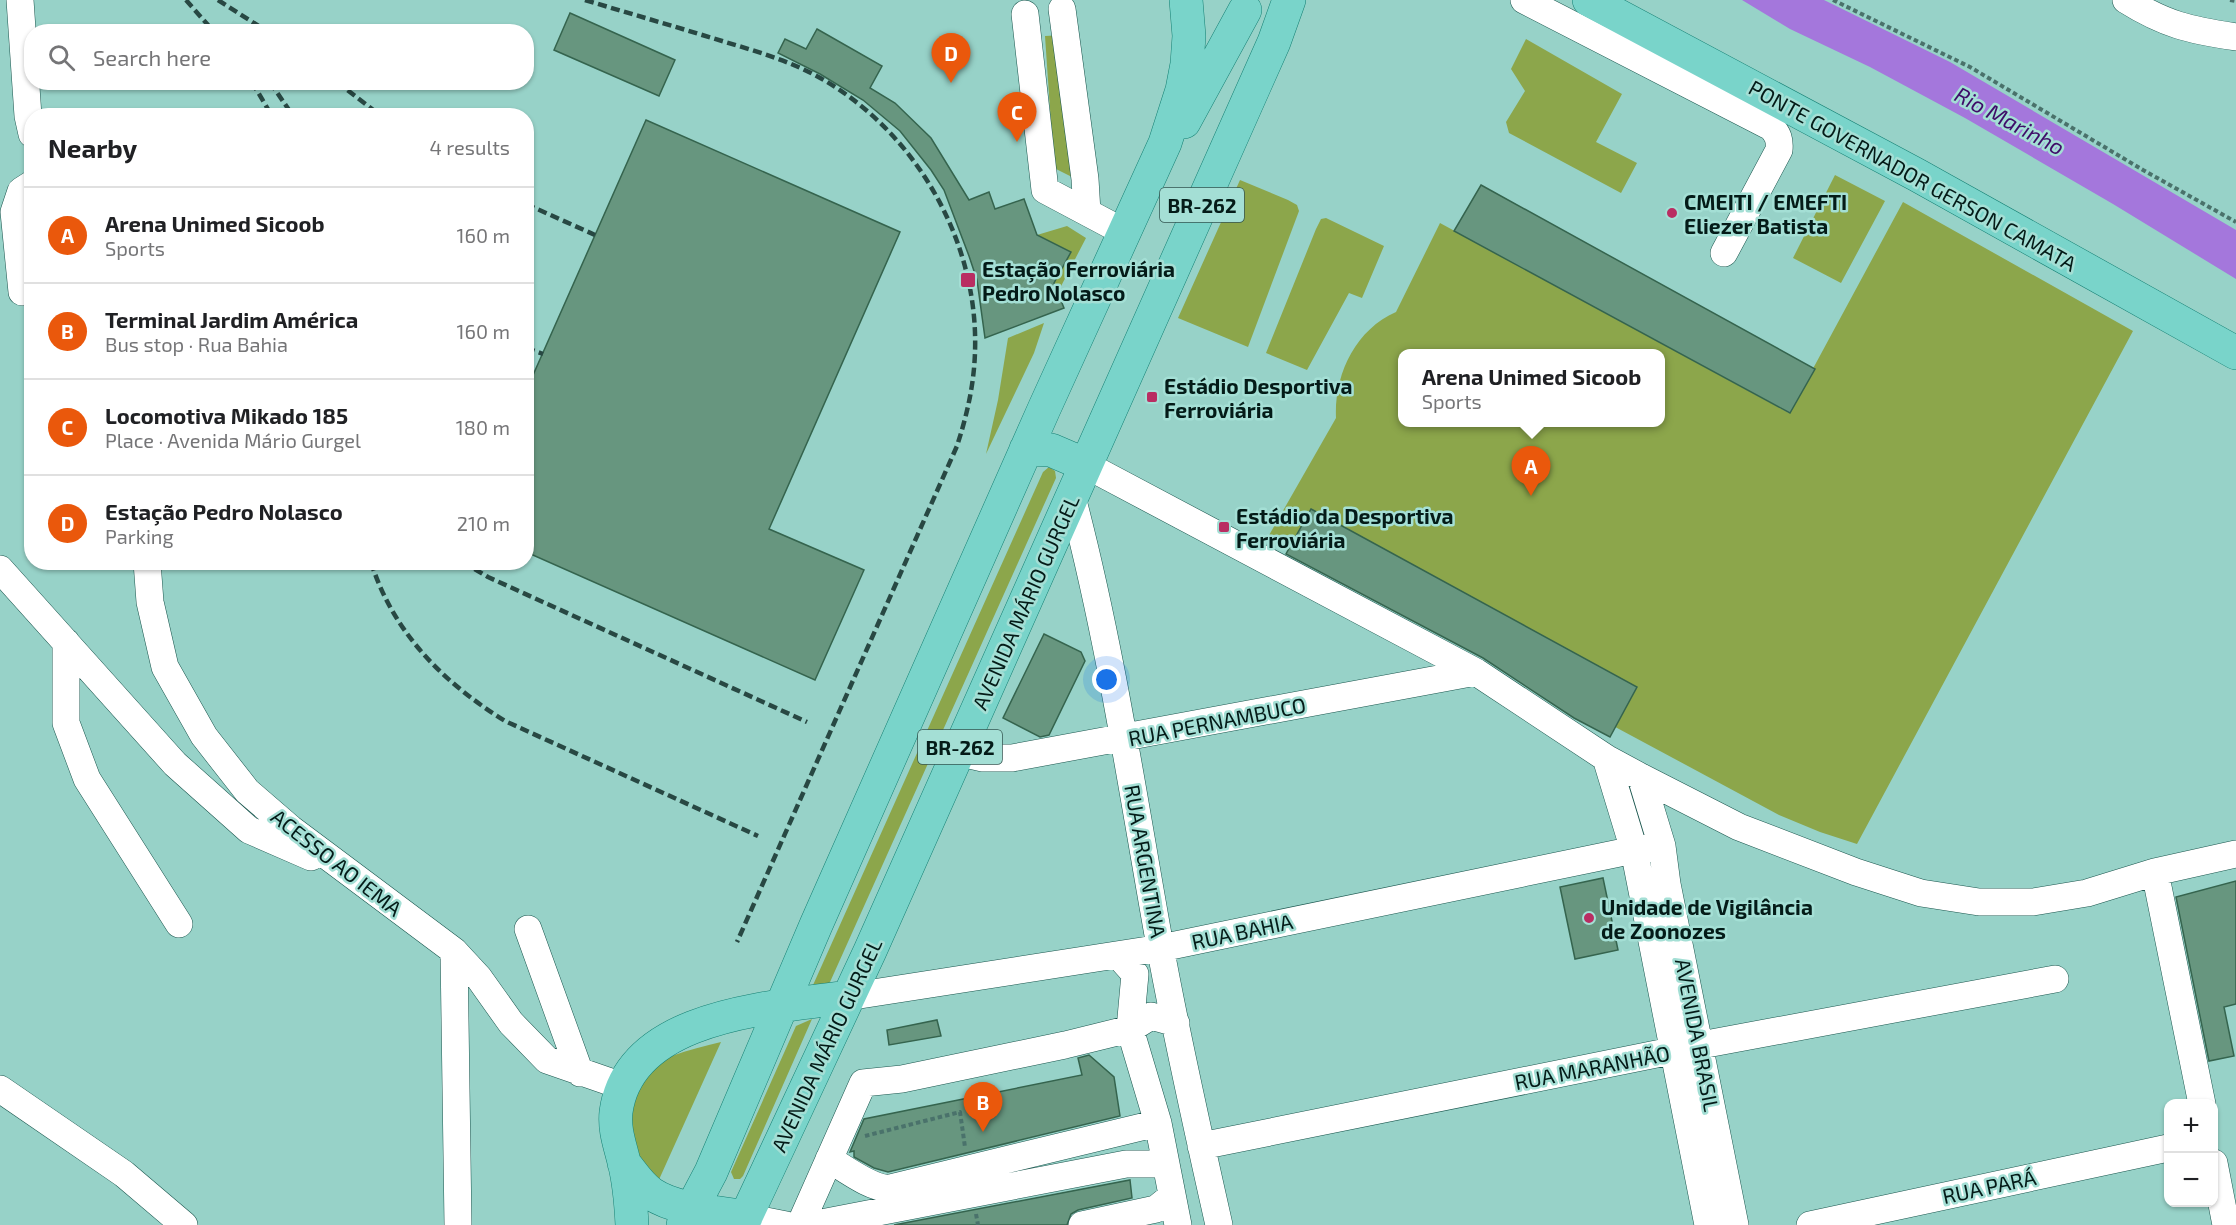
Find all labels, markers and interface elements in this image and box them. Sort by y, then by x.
search box [24,24,534,90]
pin: D [932,34,970,83]
icon: search [45,41,78,74]
text: Search here [93,44,211,70]
street label: PONTE GOVERNADOR GERSON CAMATA [1745,74,2081,276]
water label: Rio Marinho [1951,80,2069,160]
pin: C [998,92,1036,142]
text: Nearby [48,132,137,163]
text: 4 results [430,135,510,159]
road number: BR-262 [1160,188,1244,222]
place label: CMEITI / EMEFTI Eliezer Batista [1684,189,1847,238]
marker: CMEITI / EMEFTI Eliezer Batista [1665,206,1679,220]
text: Arena Unimed Sicoob [105,210,325,236]
text: A [61,223,74,247]
text: 160 m [457,223,510,247]
text: Sports [105,236,165,260]
place label: Estação Ferroviária Pedro Nolasco [982,256,1175,305]
marker: Estação Ferroviária Pedro Nolasco [959,271,977,289]
text: Terminal Jardim América [105,306,358,332]
text: B [61,319,74,343]
text: 160 m [457,319,510,343]
text: Bus stop · Rua Bahia [105,332,288,356]
popup [1398,349,1665,427]
text: Arena Unimed Sicoob [1422,363,1641,389]
place label: Estádio Desportiva Ferroviária [1164,373,1353,422]
text: Sports [1422,389,1482,413]
marker: Estádio Desportiva Ferroviária [1145,390,1159,404]
text: Locomotiva Mikado 185 [105,402,348,428]
text: C [62,415,73,439]
text: 180 m [456,415,510,439]
text: Place · Avenida Mário Gurgel [105,428,361,452]
pin: A [1512,446,1550,496]
street label: AVENIDA MÁRIO GURGEL [966,490,1084,713]
text: Estação Pedro Nolasco [105,498,343,524]
place label: Estádio da Desportiva Ferroviária [1236,503,1454,552]
text: D [61,511,74,535]
text: 210 m [457,511,510,535]
marker: Estádio da Desportiva Ferroviária [1217,520,1231,534]
text: Parking [105,524,174,548]
your location [1092,665,1121,694]
street label: RUA PERNAMBUCO [1126,692,1308,750]
road number: BR-262 [918,730,1002,764]
street label: RUA ARGENTINA [1120,783,1172,939]
street label: ACESSO AO IEMA [267,803,407,921]
place label: Unidade de Vigilância de Zoonozes [1601,894,1813,943]
street label: RUA BAHIA [1189,908,1295,954]
marker: Unidade de Vigilância de Zoonozes [1582,911,1596,925]
street label: AVENIDA MÁRIO GURGEL [765,934,887,1156]
street label: AVENIDA BRASIL [1671,956,1725,1114]
street label: RUA MARANHÃO [1512,1040,1672,1094]
pin: B [964,1082,1002,1132]
map controls [2164,1099,2218,1207]
button: + [2164,1099,2218,1153]
button: − [2164,1153,2218,1207]
street label: RUA PARÁ [1940,1164,2038,1208]

